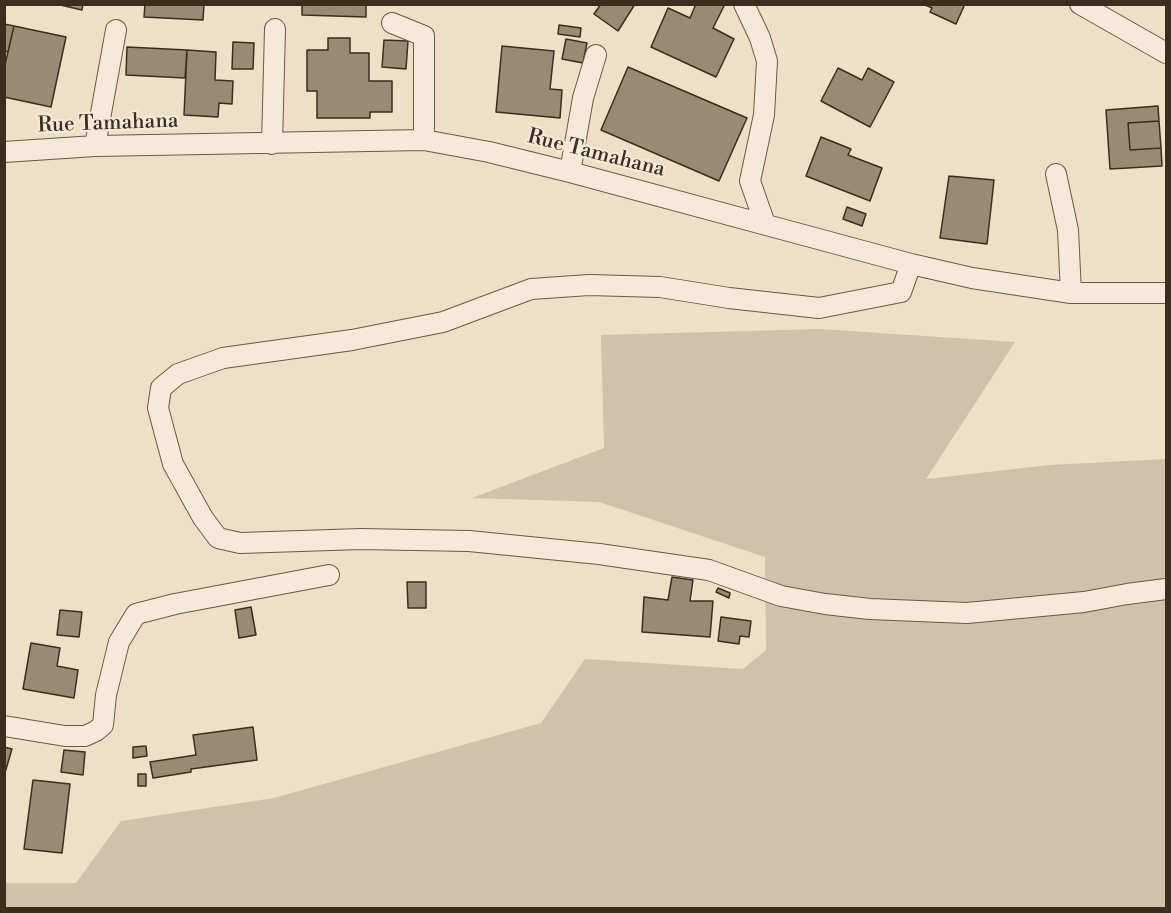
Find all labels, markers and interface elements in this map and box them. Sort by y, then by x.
street label: Rue Tamahana [37,109,179,139]
street label: Rue Tamahana [525,125,667,183]

